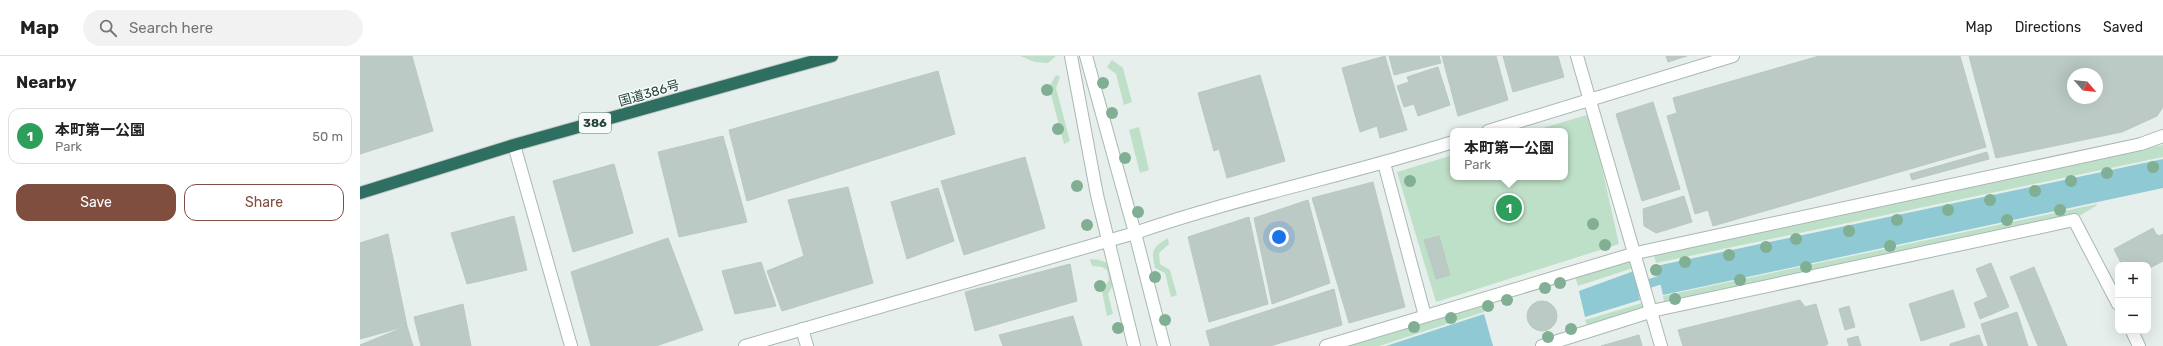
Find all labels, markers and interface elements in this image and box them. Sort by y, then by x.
search box [83,10,363,46]
text: Map [20,16,59,39]
icon: search [97,17,119,39]
text: Search here [129,19,213,37]
text: Map [1966,19,1993,36]
text: Directions [2015,19,2081,36]
text: Saved [2103,19,2143,36]
north arrow [2067,68,2103,104]
text: Nearby [16,72,77,92]
street label: 国道386号 [617,77,681,109]
road number: 386 [579,113,611,133]
text: 本町第一公園 [55,121,145,139]
popup [1450,128,1568,180]
text: 1 [27,129,33,144]
text: 50 m [312,129,343,144]
text: Park [55,139,82,154]
text: 本町第一公園 [1464,139,1554,157]
text: Park [1464,157,1491,172]
button: Save [16,184,176,221]
button: Share [184,184,344,221]
pin: 1 [1496,193,1522,223]
your location [1269,227,1289,247]
map controls [2115,262,2151,334]
button: + [2115,262,2151,298]
button: − [2115,298,2151,334]

